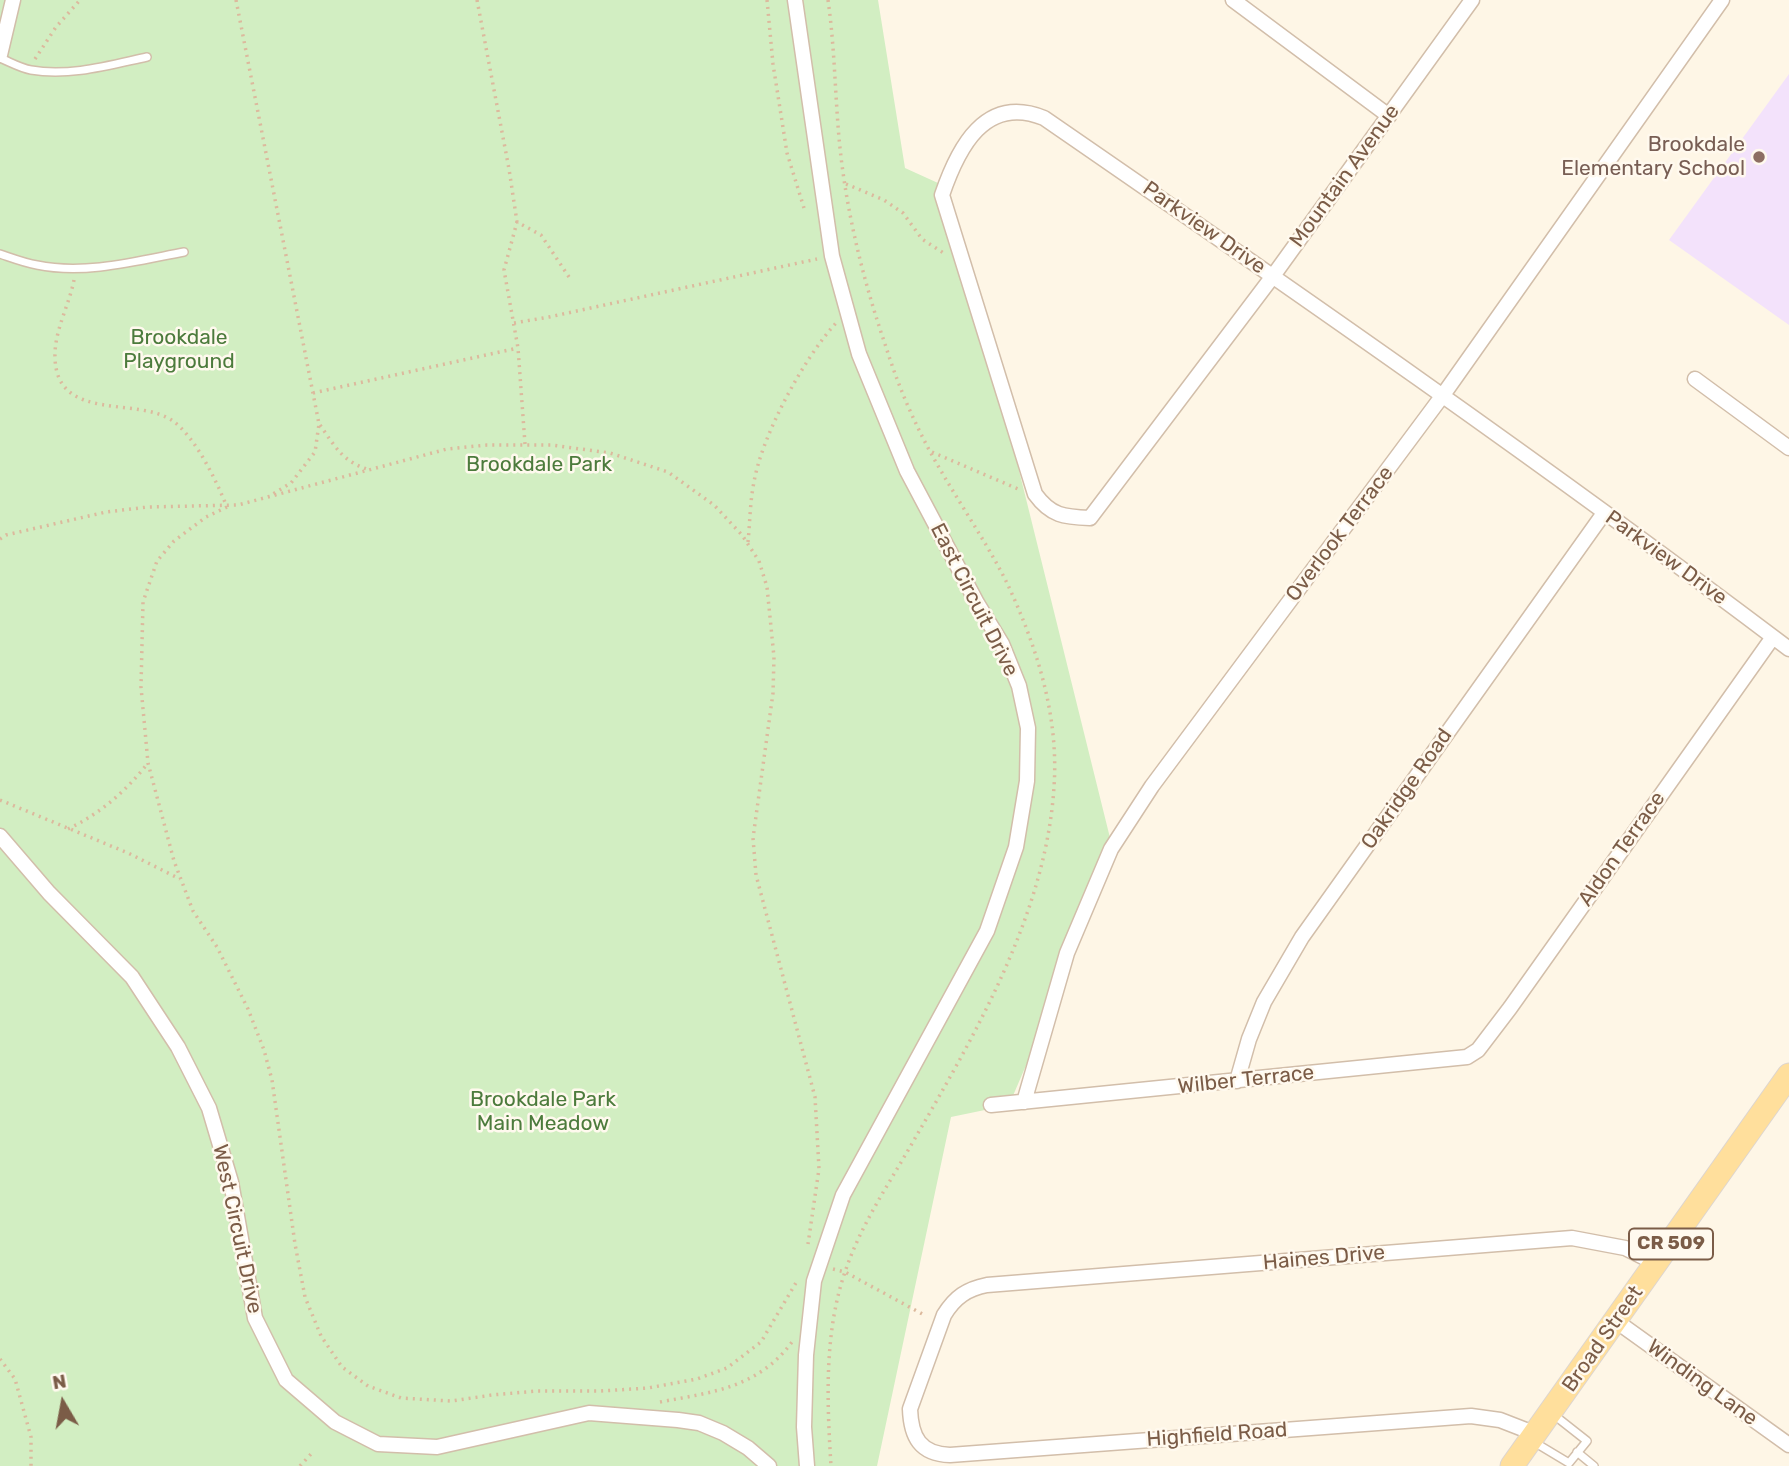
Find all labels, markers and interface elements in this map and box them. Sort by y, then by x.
street label: Mountain Avenue [1285,100,1405,252]
place label: Brookdale Elementary School [1561,132,1745,182]
marker: Brookdale Elementary School [1751,149,1767,165]
street label: Parkview Drive [1138,176,1270,280]
park label: Brookdale Playground [123,325,235,375]
park label: Brookdale Park [466,452,612,478]
street label: Overlook Terrace [1281,461,1399,607]
street label: Parkview Drive [1600,505,1732,611]
street label: East Circuit Drive [925,519,1023,681]
street label: Oakridge Road [1356,724,1458,854]
street label: Aldon Terrace [1573,787,1671,911]
street label: Wilber Terrace [1177,1060,1315,1100]
park label: Brookdale Park Main Meadow [470,1087,616,1137]
street label: West Circuit Drive [207,1142,267,1316]
road number: CR 509 [1629,1228,1713,1260]
street label: Haines Drive [1262,1240,1386,1276]
street label: Broad Street [1557,1281,1649,1397]
street label: Winding Lane [1642,1334,1762,1432]
north arrow [28,1368,98,1438]
text: N [51,1369,68,1394]
street label: Highfield Road [1146,1418,1288,1452]

